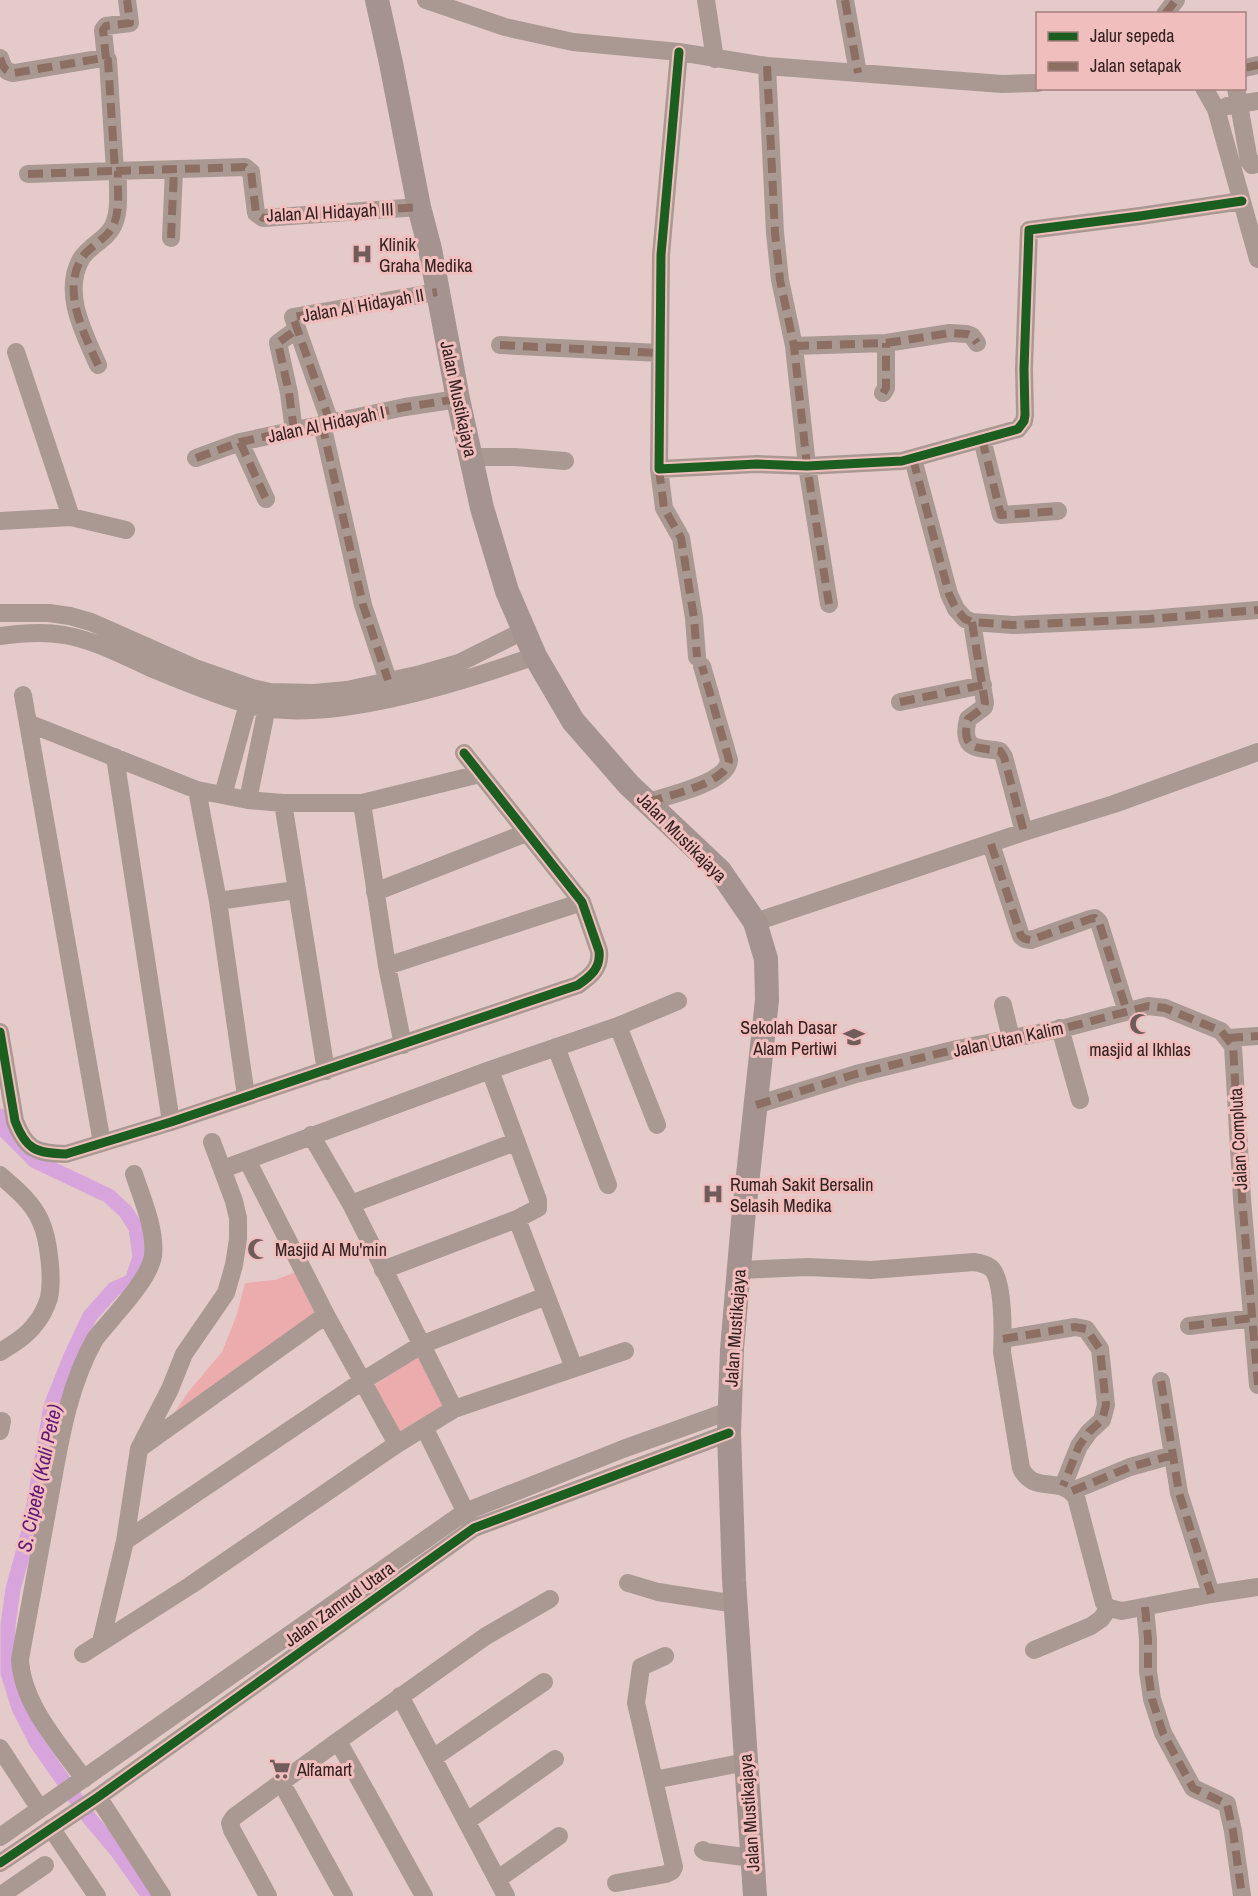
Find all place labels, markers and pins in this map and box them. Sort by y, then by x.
place label: Klinik Graha Medika [379,232,473,278]
hospital icon: Klinik Graha Medika [350,242,374,266]
mosque icon: masjid al Ikhlas [1128,1012,1152,1036]
place label: Sekolah Dasar Alam Pertiwi [740,1015,837,1061]
school or university icon: Sekolah Dasar Alam Pertiwi [842,1025,866,1049]
place label: masjid al Ikhlas [1089,1037,1191,1062]
place label: Rumah Sakit Bersalin Selasih Medika [730,1172,874,1218]
hospital icon: Rumah Sakit Bersalin Selasih Medika [701,1182,725,1206]
mosque icon: Masjid Al Mu'min [246,1237,270,1261]
place label: Masjid Al Mu'min [275,1237,387,1262]
supermarket icon: Alfamart [268,1757,292,1781]
place label: Alfamart [296,1757,352,1782]

